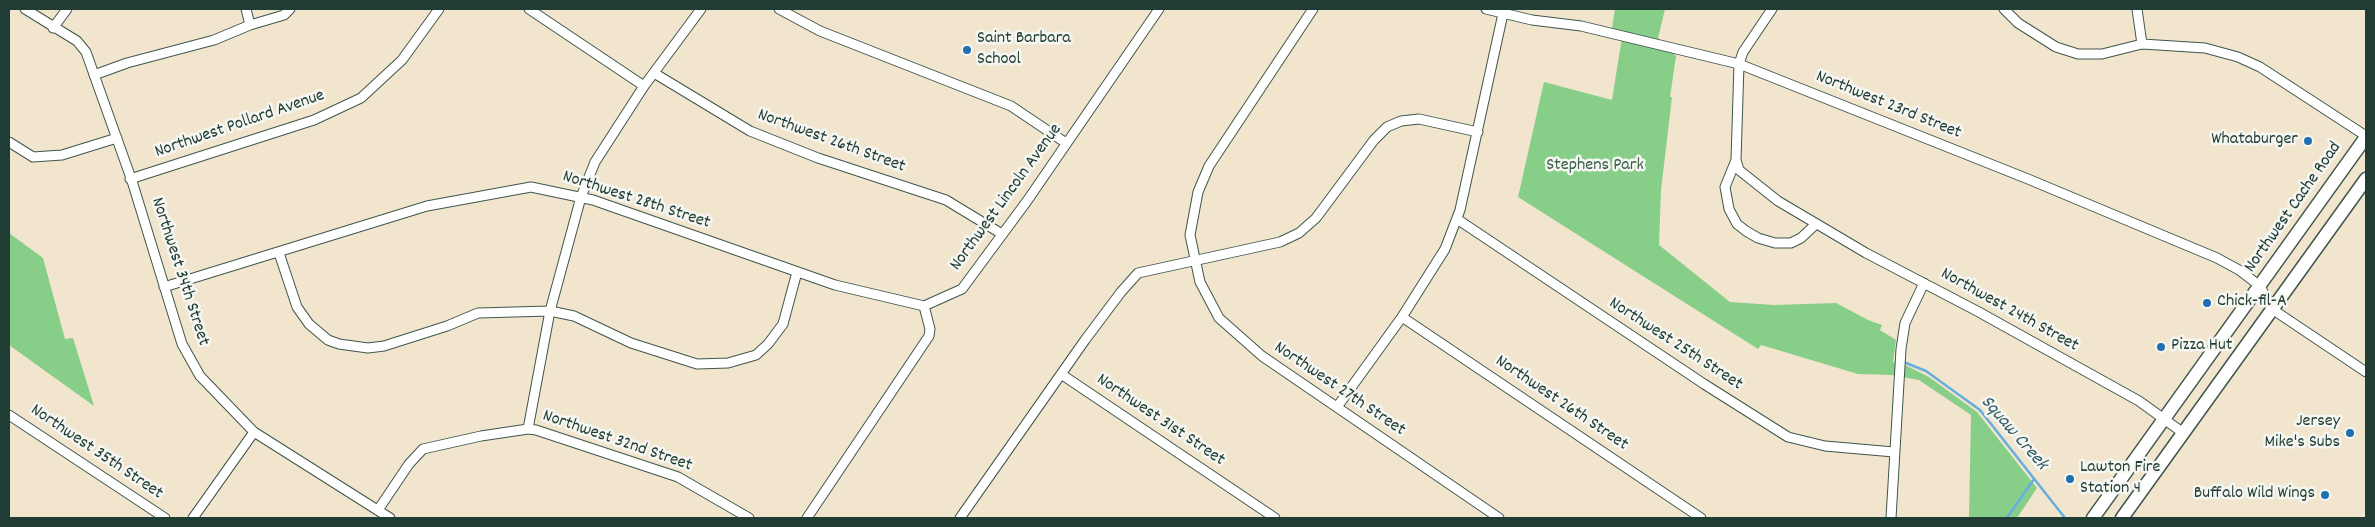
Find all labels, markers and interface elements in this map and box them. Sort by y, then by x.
place label: Saint Barbara School [977,29,1071,72]
marker: Saint Barbara School [961,44,973,56]
street label: Northwest 23rd Street [1812,67,1964,145]
street label: Northwest Pollard Avenue [152,86,328,164]
street label: Northwest 26th Street [754,105,908,179]
street label: Northwest Lincoln Avenue [946,120,1068,276]
place label: Whataburger [2211,130,2298,152]
marker: Whataburger [2302,135,2314,147]
street label: Northwest Cache Road [2241,138,2347,278]
park label: Stephens Park [1546,156,1644,178]
street label: Northwest 28th Street [559,167,713,235]
street label: Northwest 34th Street [145,195,213,349]
street label: Northwest 24th Street [1936,264,2082,358]
place label: Chick-fil-A [2217,292,2287,314]
street label: Northwest 25th Street [1604,294,1746,396]
marker: Chick-fil-A [2201,297,2213,309]
place label: Pizza Hut [2171,336,2232,358]
street label: Northwest 27th Street [1269,338,1409,442]
marker: Pizza Hut [2155,341,2167,353]
street label: Northwest 26th Street [1490,351,1632,457]
street label: Northwest 31st Street [1092,370,1228,472]
water label: Squaw Creek [1974,392,2052,476]
street label: Northwest 35th Street [26,401,166,505]
street label: Northwest 32nd Street [539,406,695,478]
place label: Jersey Mike's Subs [2265,412,2340,454]
marker: Jersey Mike's Subs [2344,427,2356,439]
place label: Lawton Fire Station 4 [2080,458,2160,500]
marker: Lawton Fire Station 4 [2064,473,2076,485]
place label: Buffalo Wild Wings [2194,484,2315,506]
marker: Buffalo Wild Wings [2319,489,2331,501]

